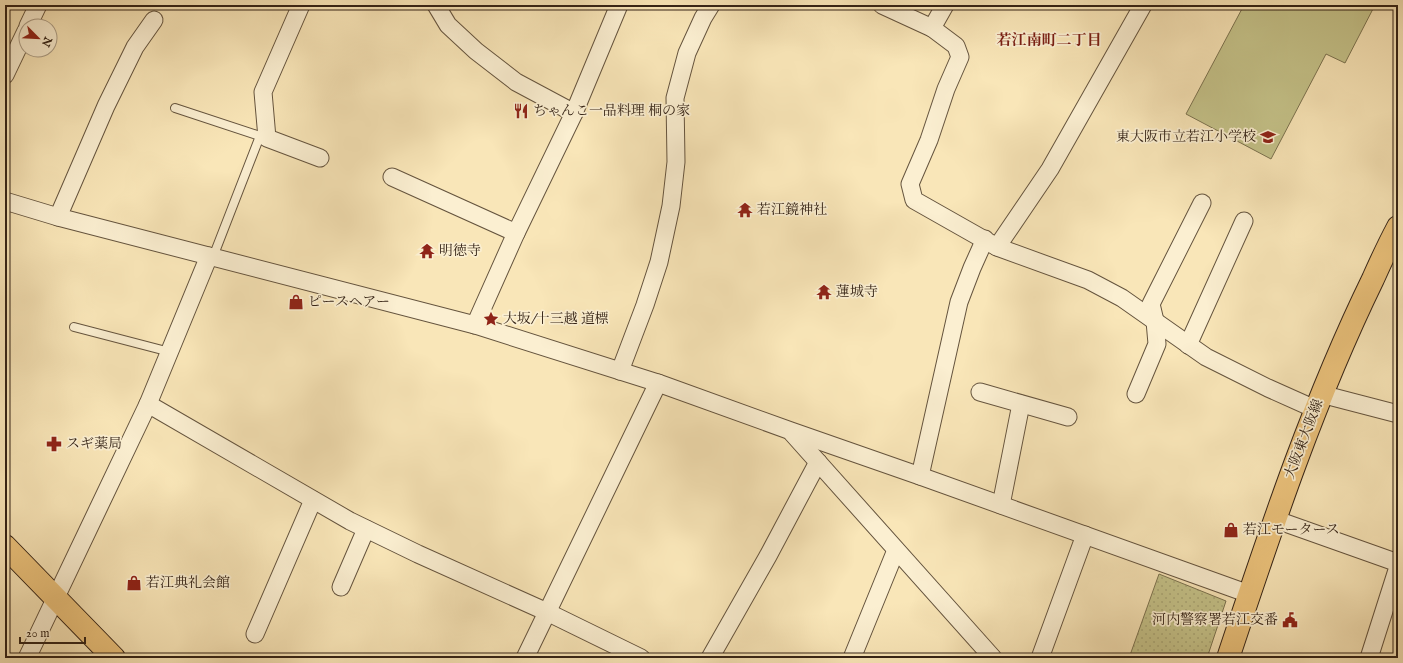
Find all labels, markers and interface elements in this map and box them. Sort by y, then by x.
north arrow [18,18,58,58]
district label: 若江南町二丁目 [996,31,1102,50]
text: N [38,34,55,49]
restaurant icon: ちゃんこ一品料理 桐の家 [512,102,530,120]
place label: ちゃんこ一品料理 桐の家 [533,102,690,120]
place label: 東大阪市立若江小学校 [1116,128,1256,146]
school or university icon: 東大阪市立若江小学校 [1259,128,1277,146]
temple icon: 若江鏡神社 [736,201,754,219]
place label: 若江鏡神社 [757,201,827,219]
temple icon: 明徳寺 [418,242,436,260]
place label: 明徳寺 [439,242,481,260]
temple icon: 蓮城寺 [815,283,833,301]
place label: 蓮城寺 [836,283,878,301]
shop icon: ピースヘアー [287,293,305,311]
place label: ピースヘアー [308,293,390,311]
place icon: 大坂/十三越 道標 [482,310,500,328]
place label: 大坂/十三越 道標 [503,310,609,328]
street label: 大阪東大阪線 [1281,397,1327,481]
pharmacy icon: スギ薬局 [45,435,63,453]
place label: スギ薬局 [66,435,122,453]
shop icon: 若江モータース [1222,521,1240,539]
place label: 若江モータース [1243,521,1340,539]
shop icon: 若江典礼会館 [125,574,143,592]
place label: 若江典礼会館 [146,574,230,592]
place label: 河内警察署若江交番 [1152,611,1278,629]
public building icon: 河内警察署若江交番 [1281,611,1299,629]
scale bar [20,619,85,645]
text: 20 m [26,626,49,641]

